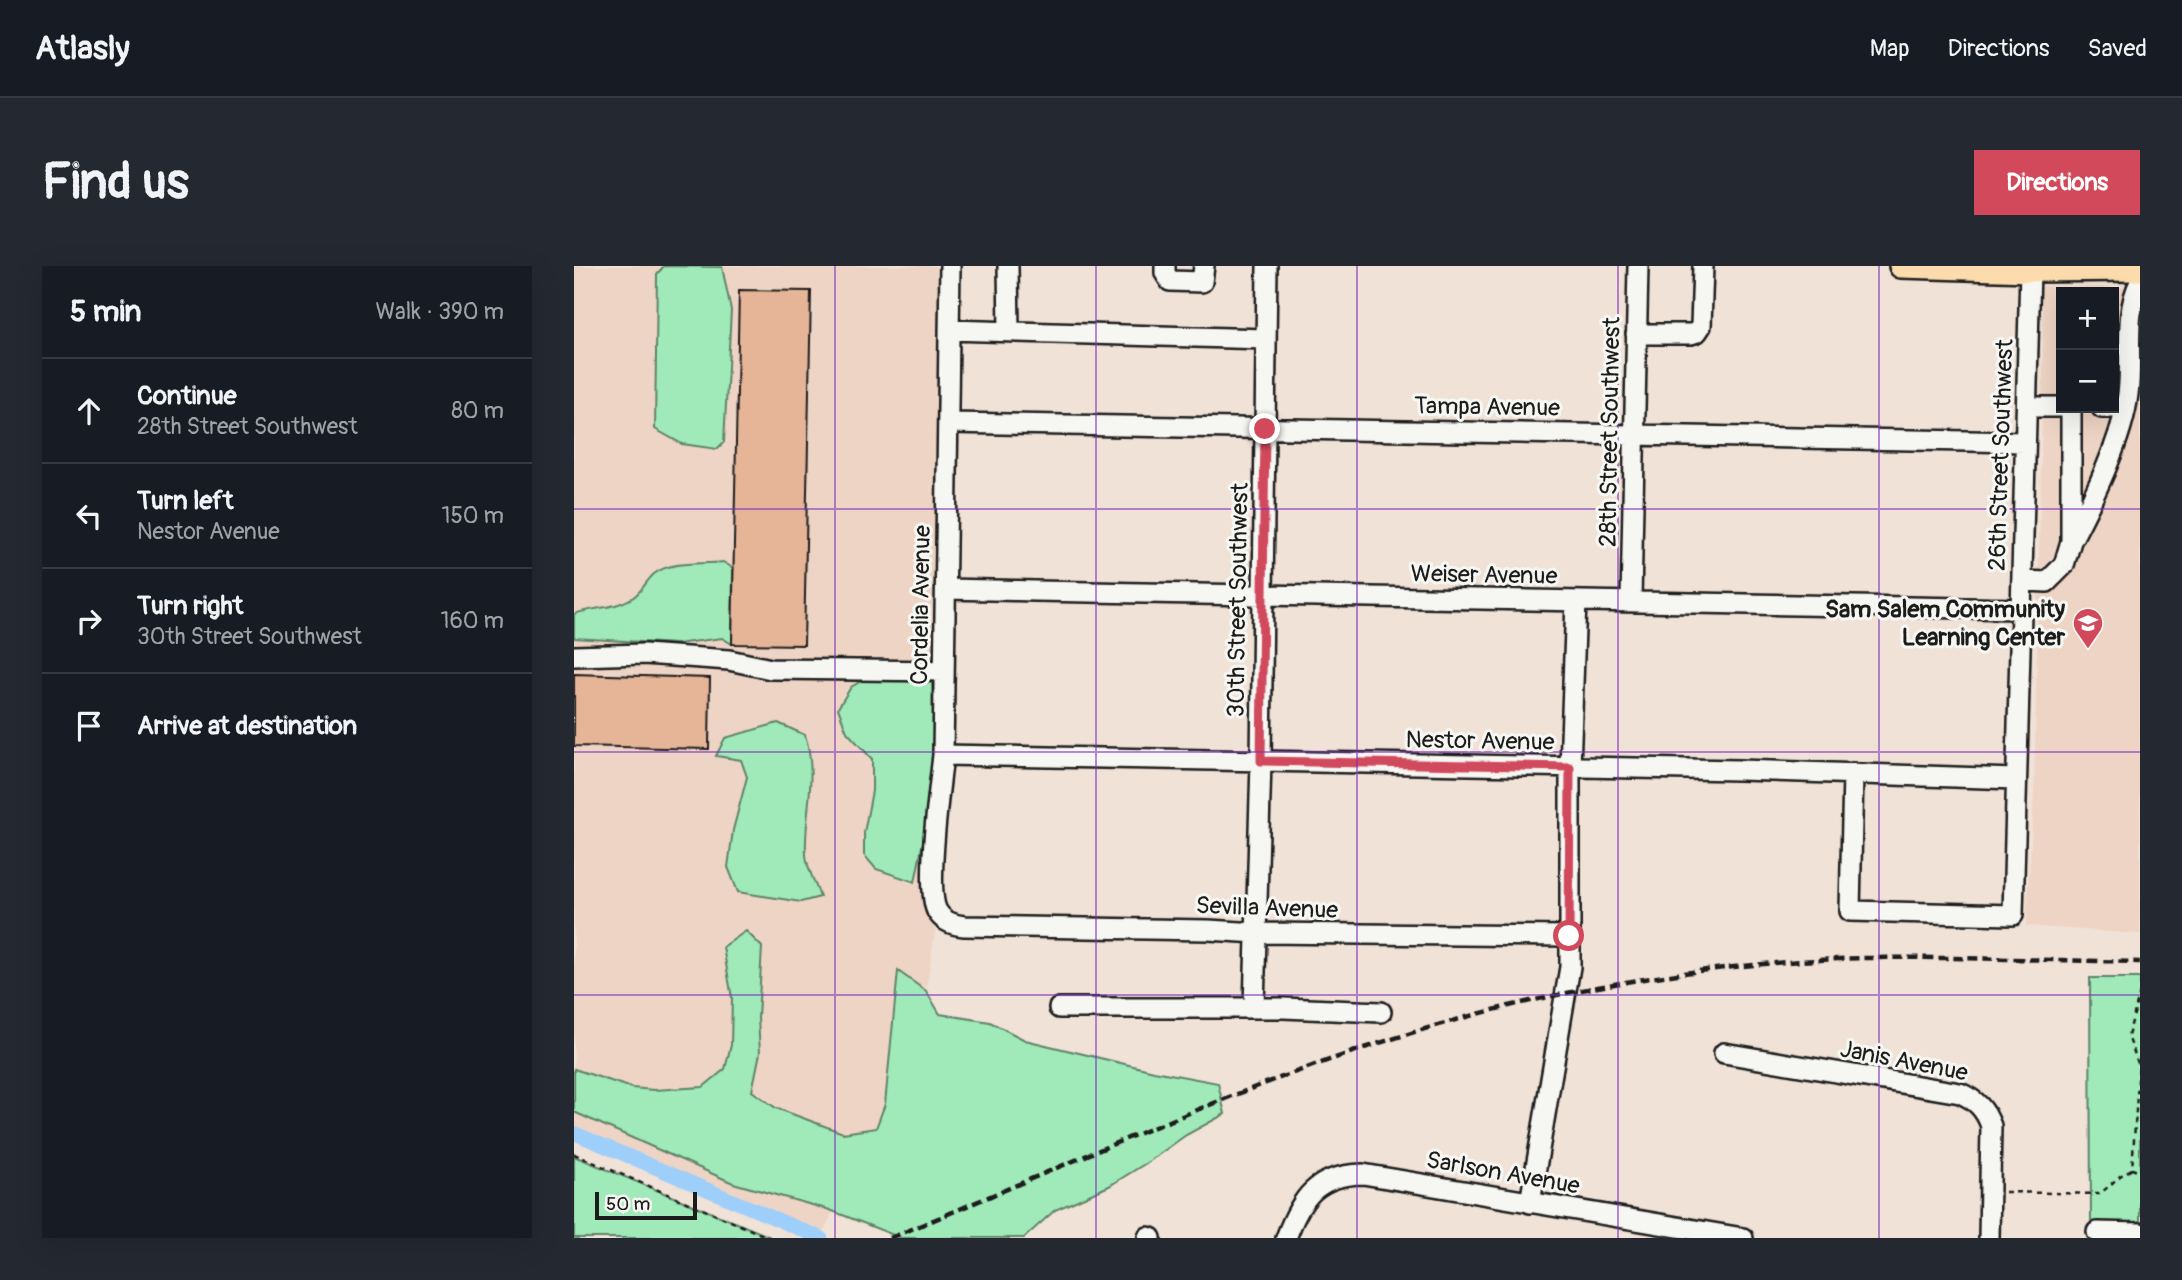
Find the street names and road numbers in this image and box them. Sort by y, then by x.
street label: 28th Street Southwest [1593,316,1627,547]
street label: 26th Street Southwest [1982,338,2020,572]
street label: Tampa Avenue [1414,391,1560,423]
street label: 30th Street Southwest [1221,482,1255,718]
street label: Cordelia Avenue [905,525,937,685]
street label: Weiser Avenue [1410,559,1558,591]
street label: Nestor Avenue [1405,725,1555,757]
street label: Sevilla Avenue [1195,891,1339,925]
street label: Janis Avenue [1838,1034,1970,1088]
street label: Sarlson Avenue [1424,1145,1582,1201]

